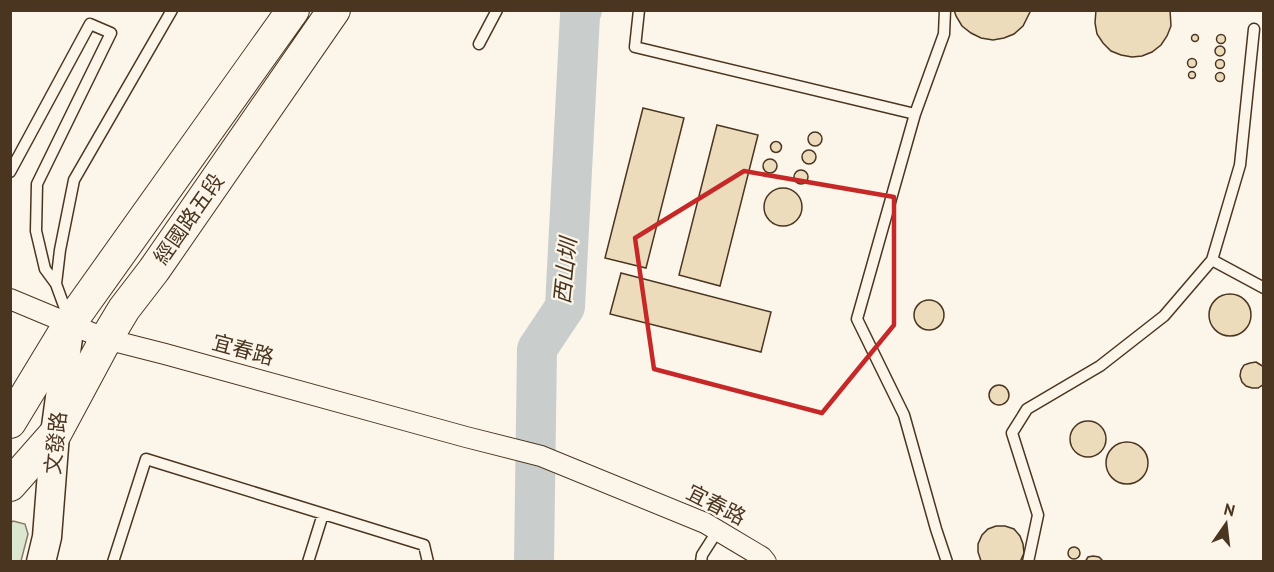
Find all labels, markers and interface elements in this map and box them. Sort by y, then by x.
street label: 經國路五段 [147,168,230,269]
water label: 西山圳 [548,234,583,305]
street label: 宜春路 [209,328,277,371]
street label: 文發路 [39,410,72,476]
street label: 宜春路 [682,478,750,531]
north arrow [1196,494,1256,554]
text: N [1222,498,1237,520]

